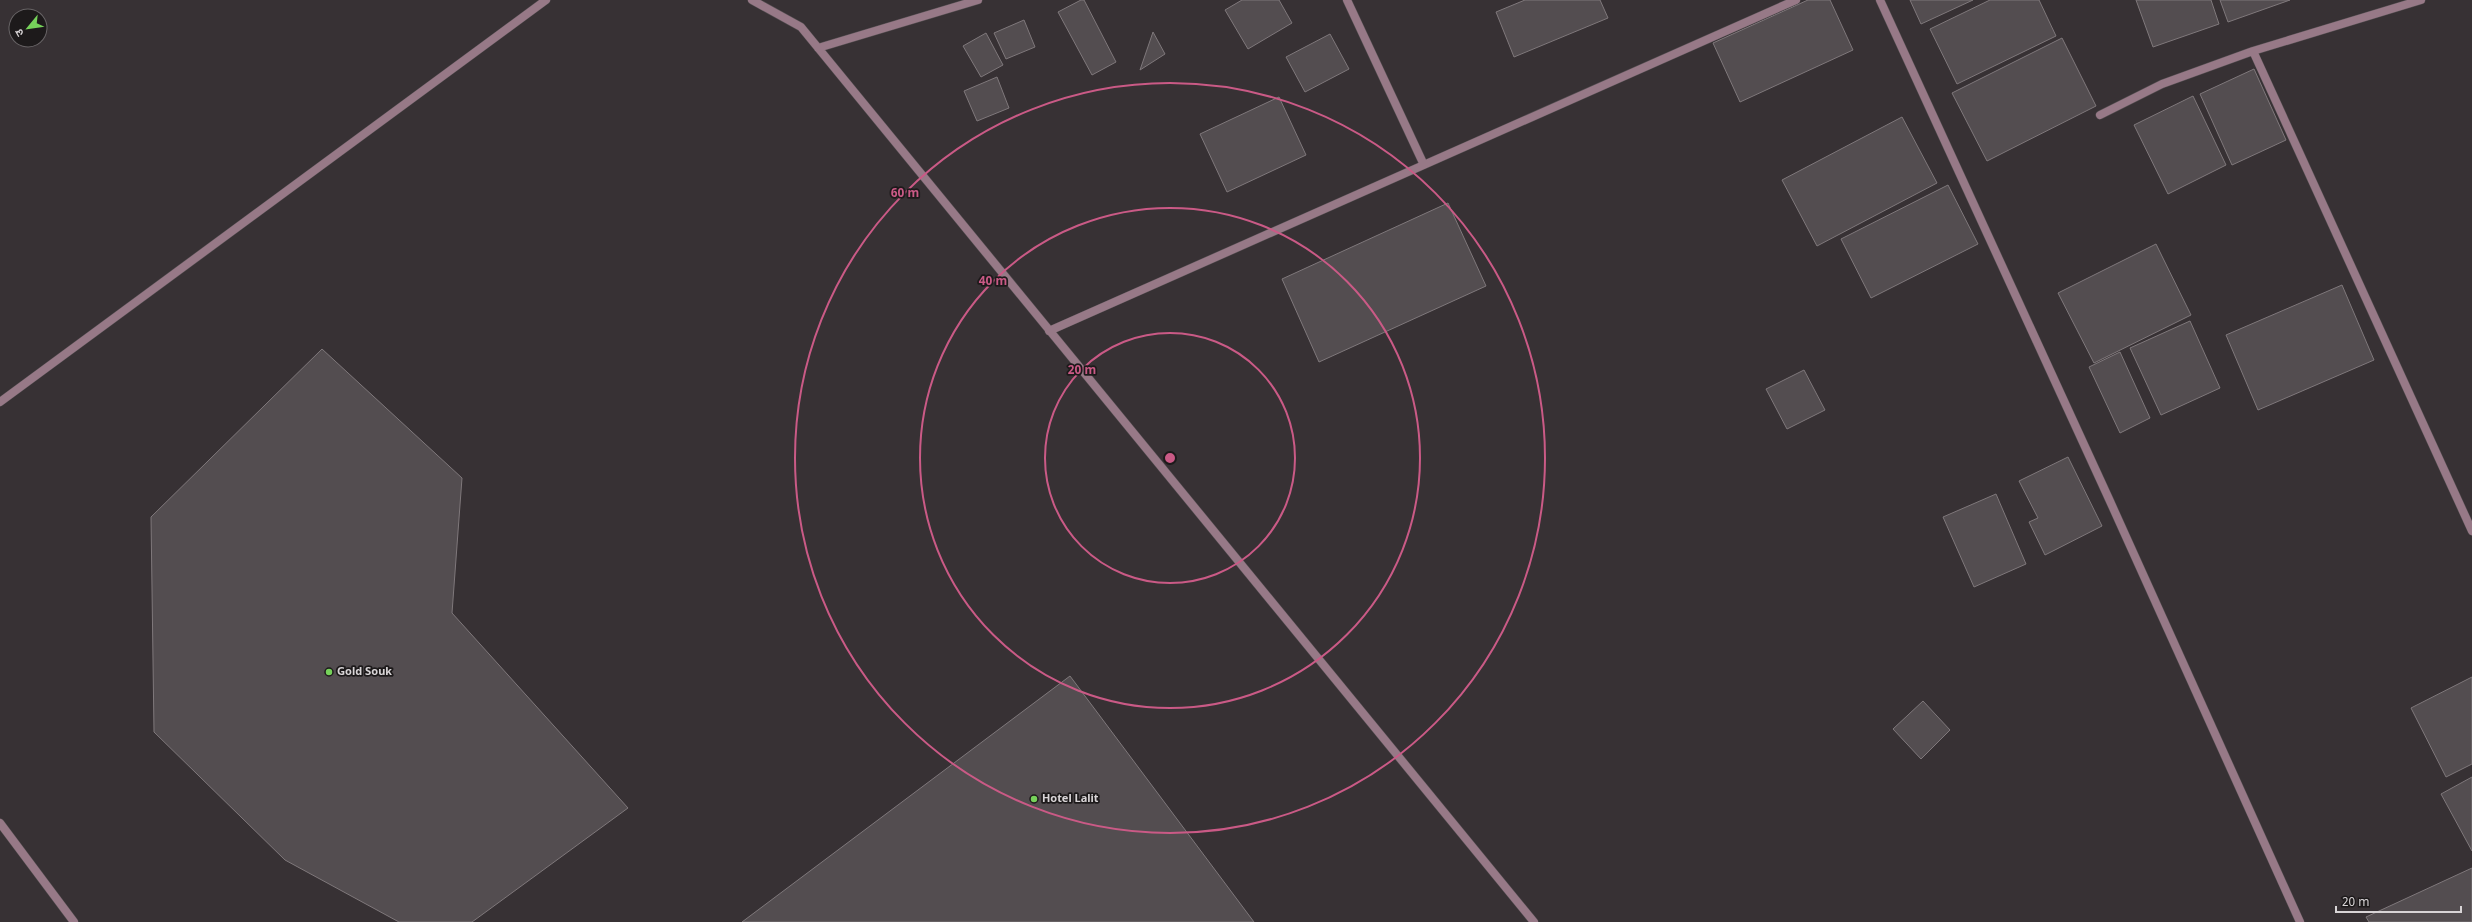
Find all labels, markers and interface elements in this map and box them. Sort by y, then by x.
north arrow [8,8,48,48]
text: उ [12,26,28,39]
text: 60 m [891,186,919,202]
text: 40 m [979,274,1007,290]
text: 20 m [1068,363,1096,379]
centre of rings [1163,451,1177,465]
place label: Gold Souk [337,665,392,679]
marker: Gold Souk [324,667,334,677]
place label: Hotel Lalit [1042,792,1099,806]
marker: Hotel Lalit [1029,794,1039,804]
scale bar [2336,888,2461,914]
text: 20 m [2342,895,2370,911]

